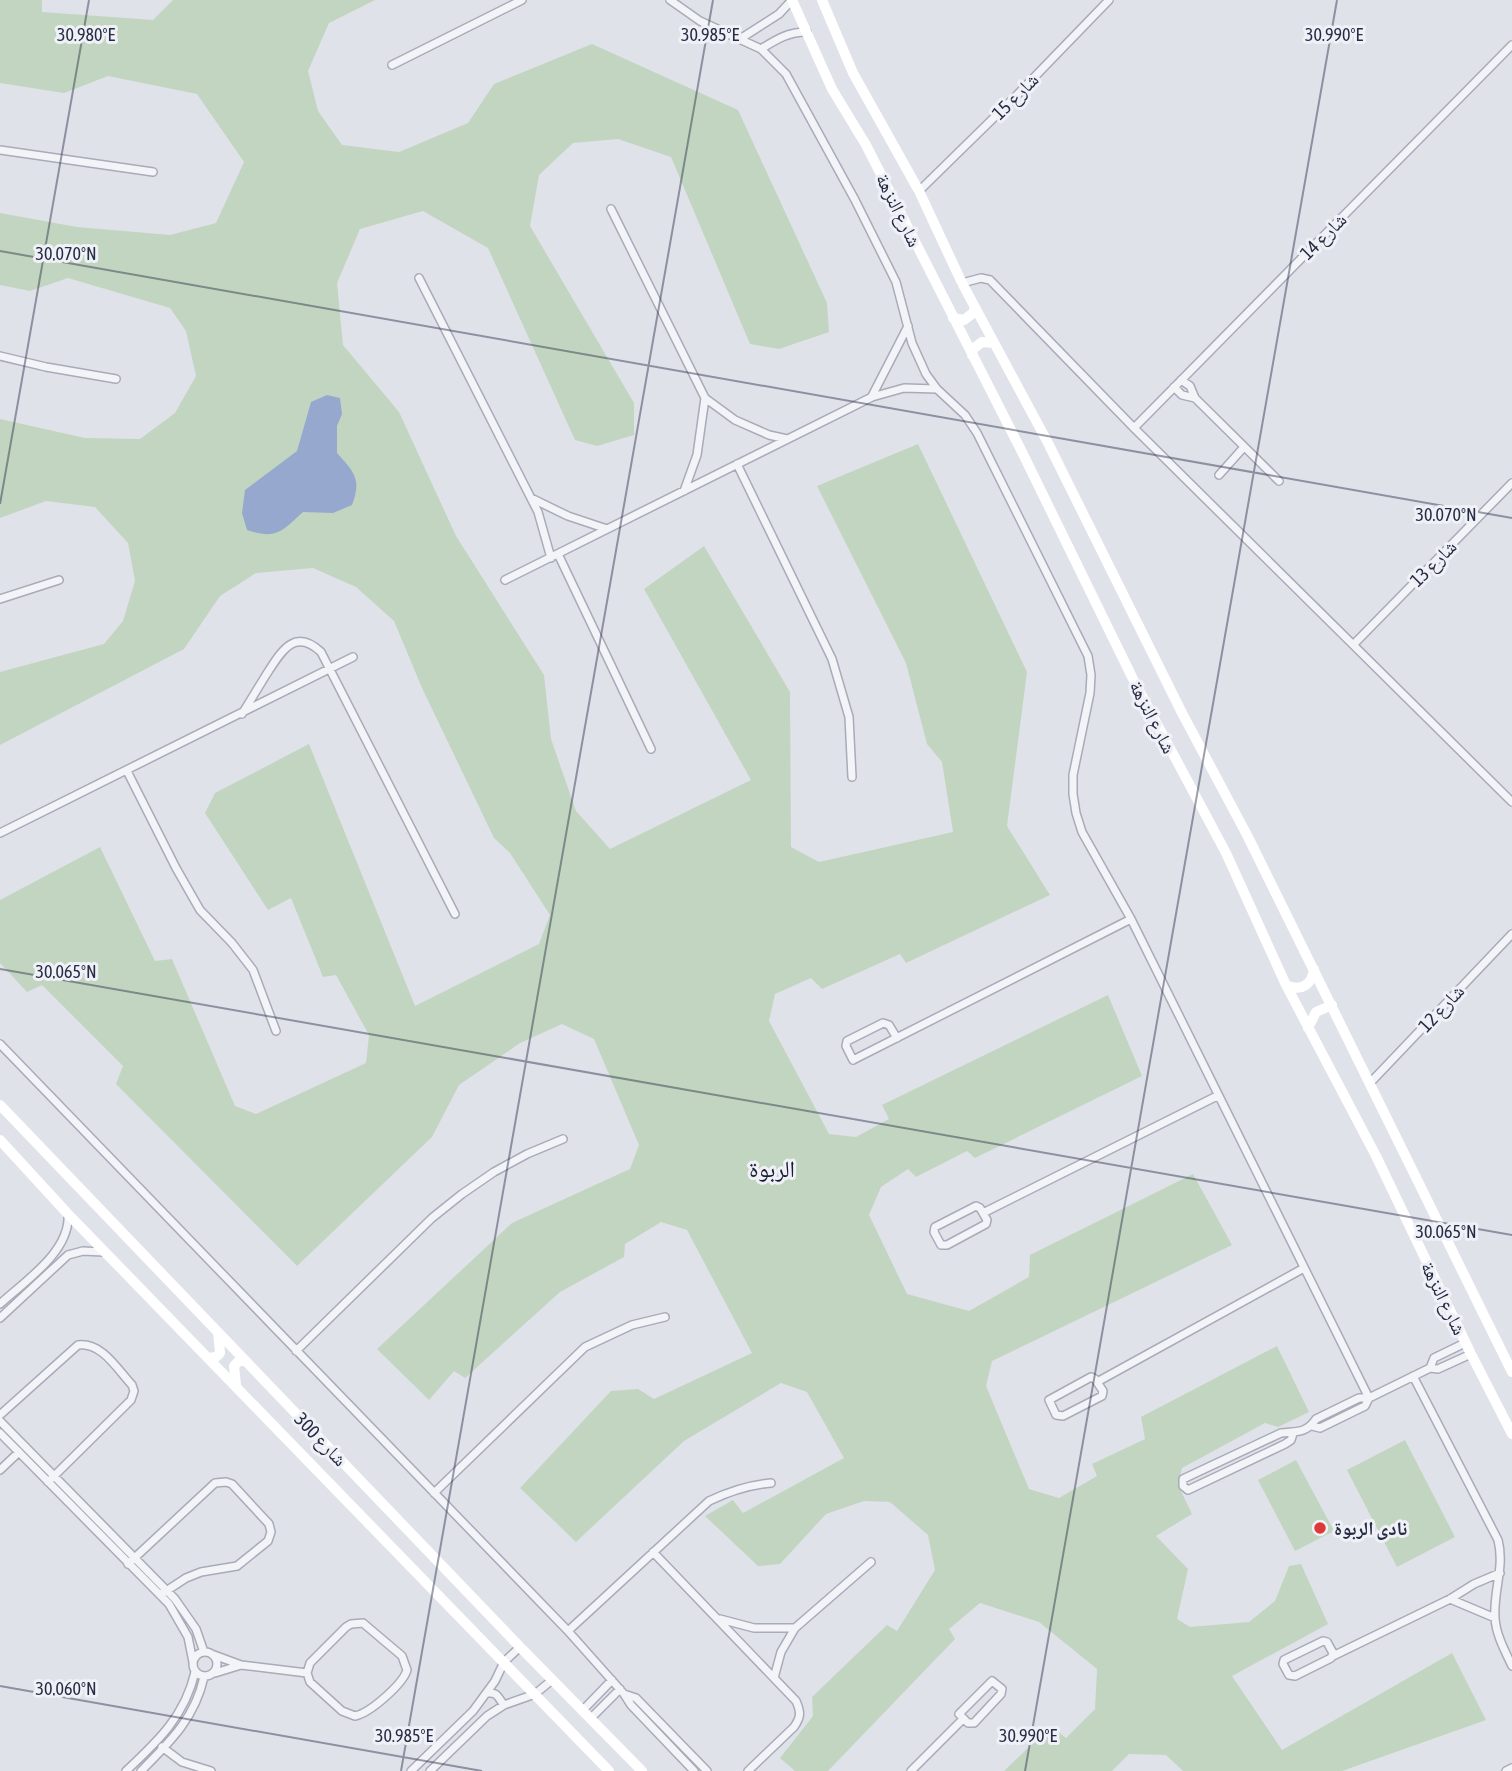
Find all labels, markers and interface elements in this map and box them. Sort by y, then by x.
text: 30.980°E [57,24,115,45]
text: 30.985°E [681,24,739,45]
text: 30.990°E [1305,24,1363,45]
street label: شارع 15 [987,68,1043,124]
street label: شارع النزهة [871,170,926,251]
street label: شارع 14 [1295,208,1351,264]
text: 30.070°N [35,243,97,264]
text: 30.070°N [1415,504,1477,525]
street label: شارع 13 [1405,535,1461,591]
street label: شارع النزهة [1124,677,1181,758]
text: 30.065°N [35,961,97,982]
street label: شارع 12 [1414,980,1469,1037]
district label: الربوة [749,1156,795,1183]
text: 30.065°N [1415,1221,1477,1242]
street label: شارع النزهة [1416,1258,1471,1339]
street label: شارع 300 [290,1408,352,1471]
place label: نادى الربوة [1334,1517,1407,1540]
marker: نادى الربوة [1312,1520,1328,1536]
text: 30.060°N [35,1678,97,1699]
text: 30.985°E [375,1725,433,1746]
text: 30.990°E [999,1725,1057,1746]

